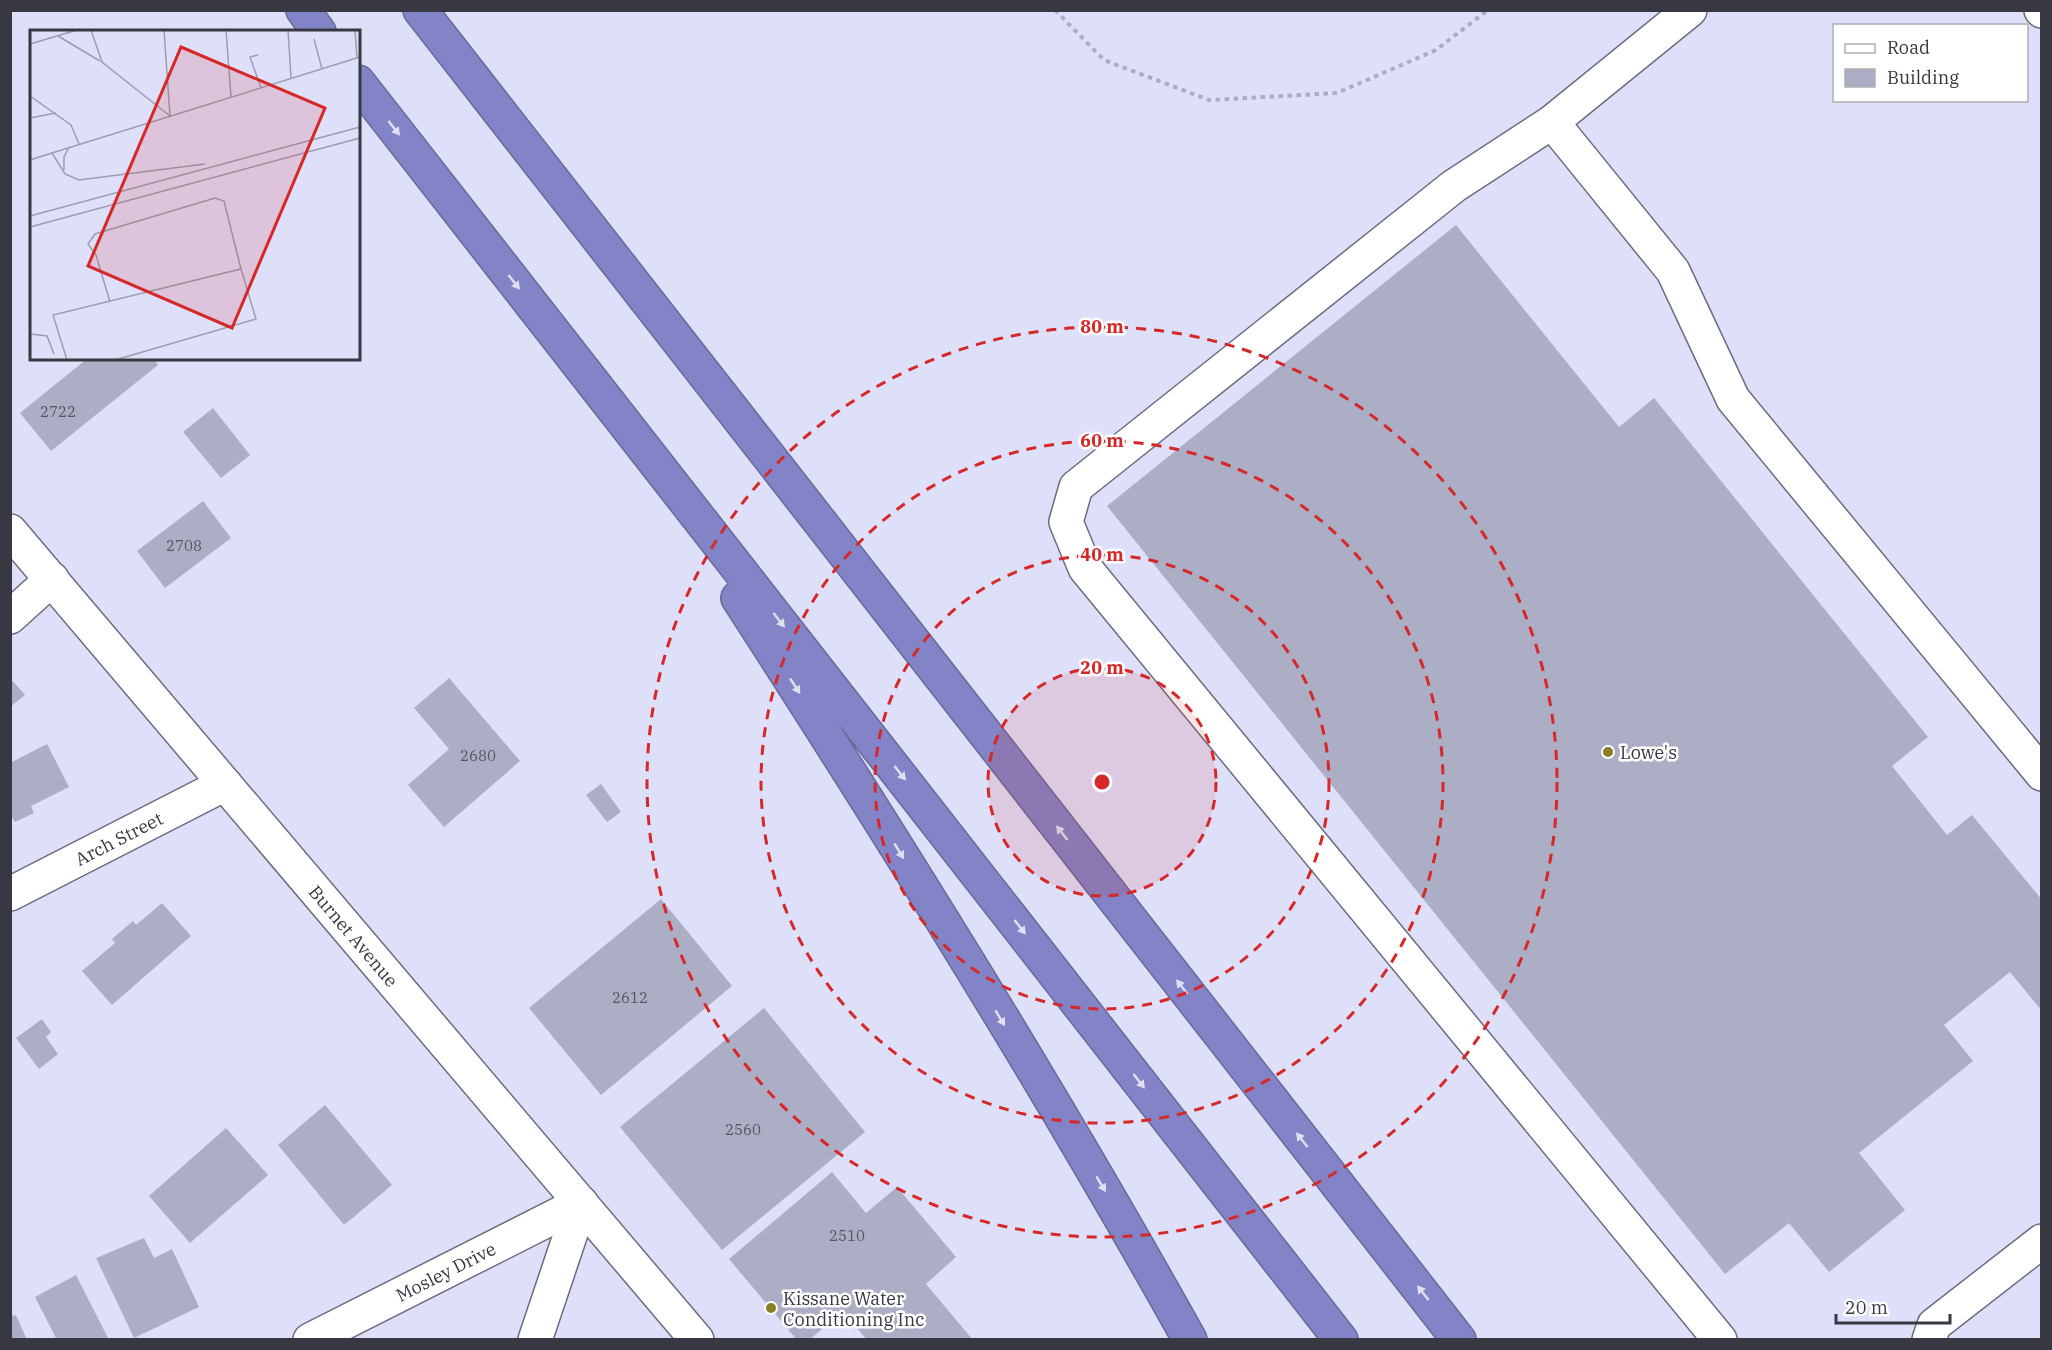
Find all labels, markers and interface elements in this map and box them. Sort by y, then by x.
legend [1833,24,2028,102]
inset map [30,30,360,360]
text: Road [1887,36,1930,59]
text: Building [1887,66,1959,89]
one-way arrow [388,120,401,136]
one-way arrow [508,274,520,289]
text: 80 m [1080,315,1124,338]
house number: 2722 [40,402,76,421]
text: 60 m [1080,429,1124,452]
house number: 2708 [166,536,202,555]
text: 40 m [1080,543,1124,566]
one-way arrow [773,612,786,628]
text: 20 m [1080,656,1124,679]
one-way arrow [789,678,800,694]
place label: Lowe's [1620,741,1677,764]
marker: Lowe's [1601,745,1615,759]
house number: 2680 [460,746,496,765]
one-way arrow [893,765,906,781]
centre of rings [1092,772,1112,792]
street label: Arch Street [71,806,166,870]
one-way arrow [1056,826,1068,841]
one-way arrow [894,843,905,859]
street label: Burnet Avenue [304,880,403,991]
one-way arrow [1013,919,1026,935]
one-way arrow [1177,979,1189,994]
house number: 2612 [612,988,648,1007]
one-way arrow [995,1010,1006,1026]
one-way arrow [1133,1073,1146,1089]
house number: 2560 [725,1120,761,1139]
one-way arrow [1296,1132,1309,1148]
one-way arrow [1096,1176,1107,1192]
house number: 2510 [829,1226,865,1245]
street label: Mosley Drive [392,1237,499,1306]
one-way arrow [1417,1286,1429,1301]
place label: Kissane Water Conditioning Inc [783,1287,925,1331]
scale bar [1836,1287,1950,1325]
text: 20 m [1845,1296,1888,1319]
marker: Kissane Water Conditioning Inc [764,1301,778,1315]

